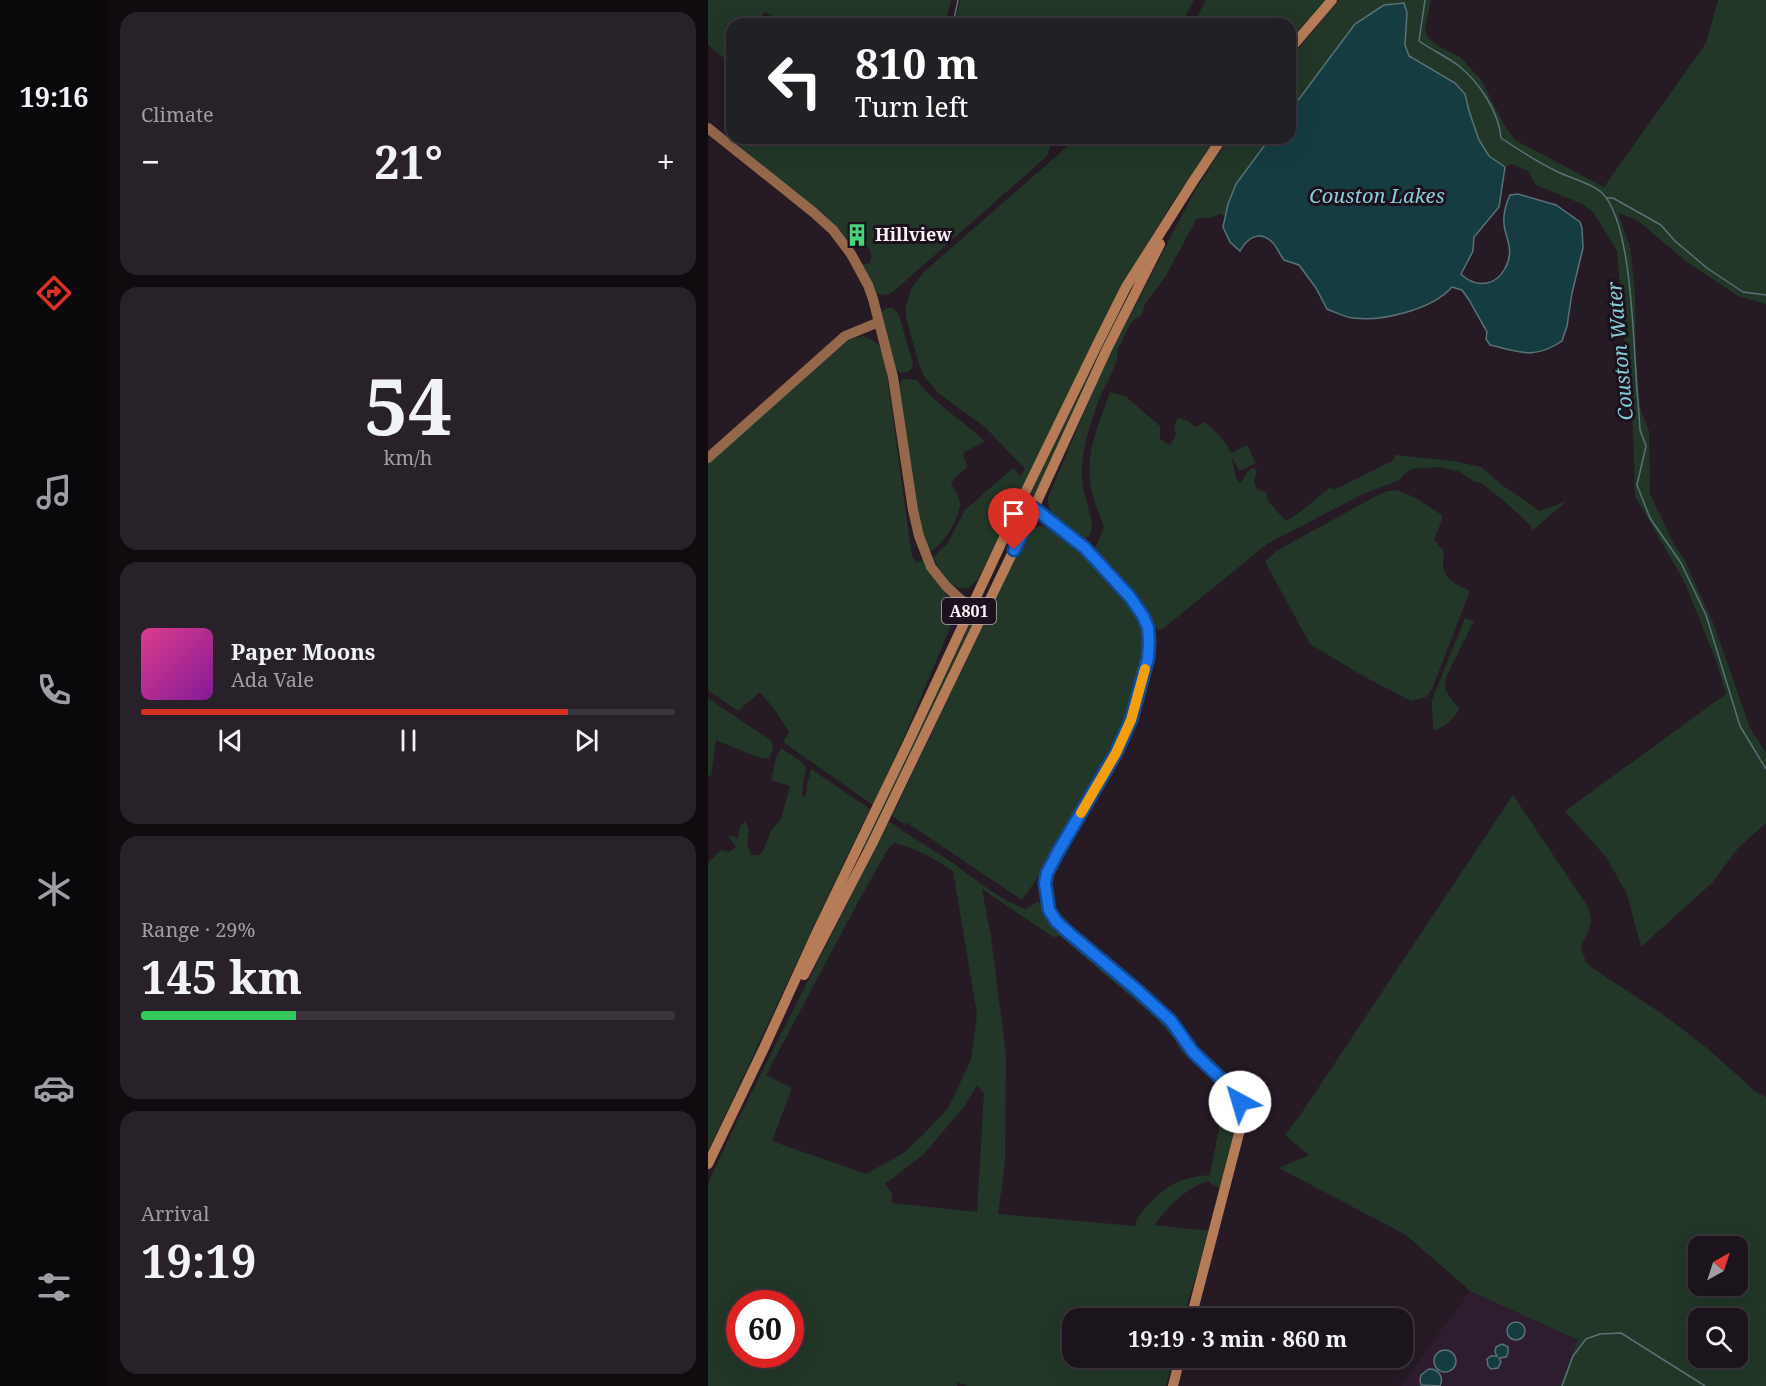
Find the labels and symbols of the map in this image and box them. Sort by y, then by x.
water label: Couston Lakes [1309,182,1445,209]
building icon: Hillview [844,222,870,248]
place label: Hillview [875,222,952,246]
water label: Couston Water [1600,280,1639,422]
pin [988,488,1039,550]
road number: A801 [942,598,996,624]
position arrow [1208,1070,1272,1134]
north arrow [1688,1236,1748,1296]
speed limit sign: 60 [726,1290,804,1368]

